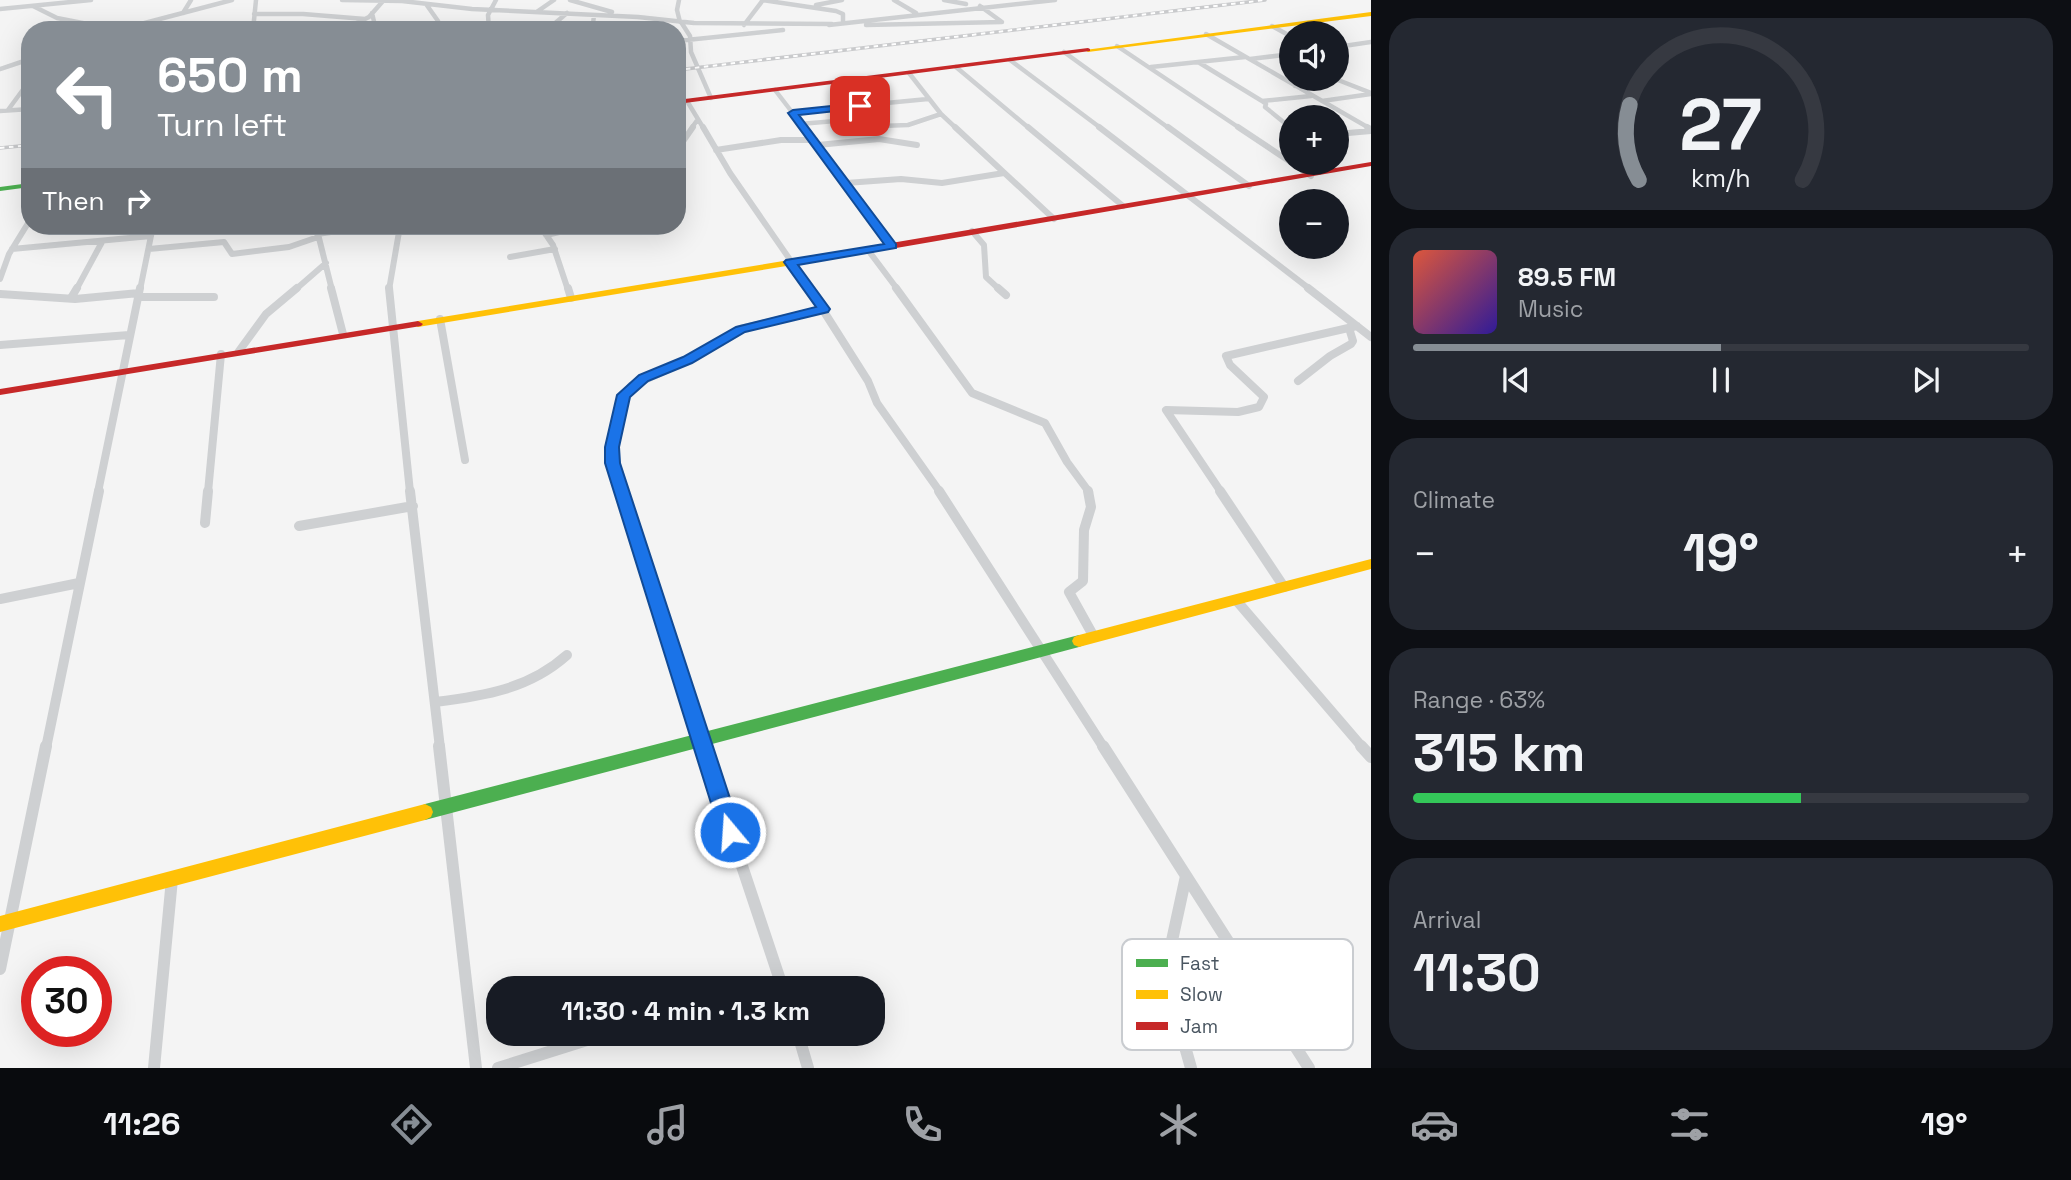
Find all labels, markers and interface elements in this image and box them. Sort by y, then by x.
map controls [1279,21,1349,259]
button: sound [1279,21,1349,91]
text: 650 m [157,44,303,106]
icon: left [42,49,133,140]
pin [830,76,890,136]
text: 27 [1680,78,1762,171]
icon: arrive [841,87,879,125]
text: Turn left [157,105,287,145]
button: + [1279,105,1349,175]
text: km/h [1691,162,1751,194]
icon: right [119,182,157,220]
text: Then [42,184,105,218]
button: − [1279,189,1349,259]
text: 89.5 FM [1518,260,1616,294]
text: Music [1518,294,1583,324]
icon: previous [1497,361,1535,399]
icon: pause [1702,361,1740,399]
icon: next [1907,361,1945,399]
text: Climate [1413,485,1495,515]
text: 19° [1683,520,1759,586]
text: − [1413,530,1437,578]
text: + [2005,530,2029,578]
text: Range · 63% [1413,685,1545,715]
text: 315 km [1413,720,1585,786]
position arrow [693,795,767,869]
text: Arrival [1413,905,1481,935]
legend [1122,939,1353,1050]
text: 11:30 [1413,940,1541,1006]
text: Fast [1180,951,1220,976]
speed limit sign: 30 [21,956,112,1047]
text: Slow [1180,982,1223,1007]
text: 11:30 · 4 min · 1.3 km [561,994,810,1028]
text: Jam [1180,1014,1218,1039]
icon: directions [387,1100,436,1149]
icon: music [643,1100,692,1149]
icon: phone [898,1100,947,1149]
icon: climate [1154,1100,1203,1149]
icon: car [1410,1100,1459,1149]
icon: filters [1665,1100,1714,1149]
text: 11:26 [103,1104,181,1144]
text: 19° [1921,1104,1968,1144]

